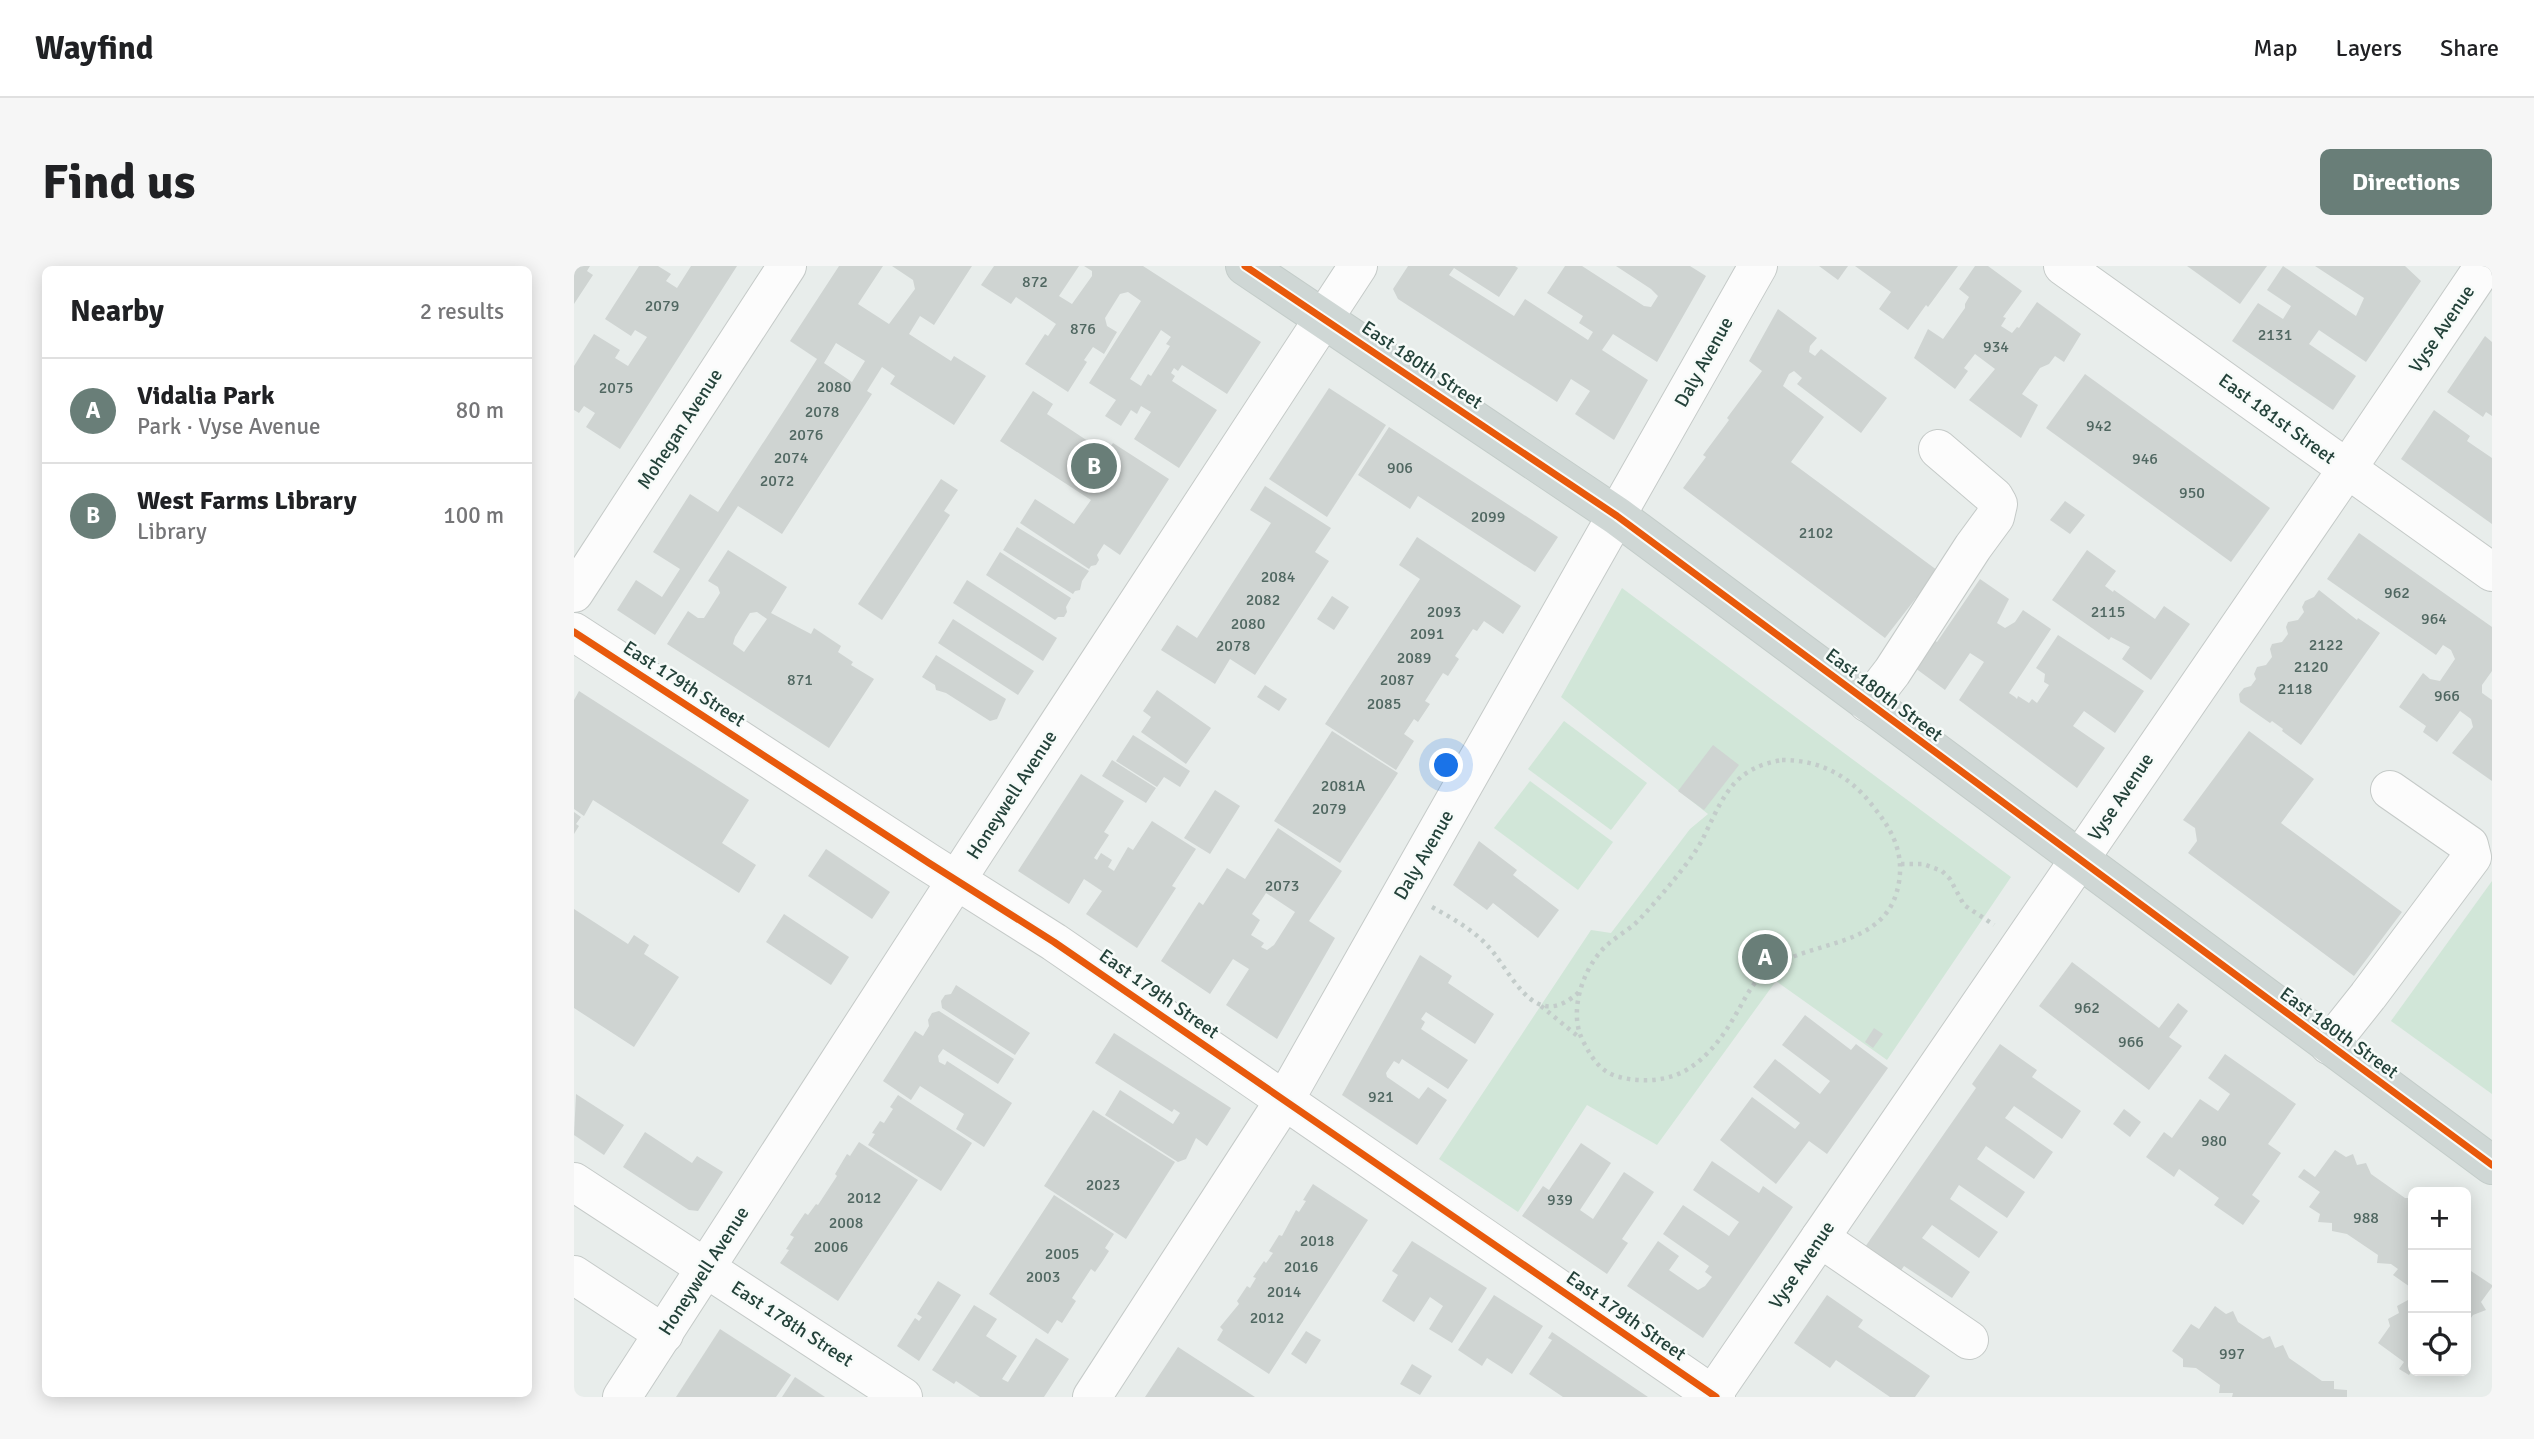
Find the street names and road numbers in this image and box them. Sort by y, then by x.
street label: Vyse Avenue [2404,280,2480,378]
street label: Daly Avenue [1669,313,1739,411]
street label: East 180th Street [1357,316,1487,415]
street label: Mohegan Avenue [632,364,728,494]
street label: East 181st Street [2214,368,2340,470]
street label: East 179th Street [618,636,750,733]
street label: East 180th Street [1821,643,1948,747]
street label: Honeywell Avenue [961,726,1063,864]
street label: Vyse Avenue [2083,748,2159,846]
street label: Daly Avenue [1389,806,1459,904]
street label: East 179th Street [1094,944,1224,1044]
street label: East 180th Street [2275,982,2403,1084]
street label: Honeywell Avenue [653,1202,755,1340]
street label: Vyse Avenue [1764,1216,1840,1314]
street label: East 179th Street [1561,1266,1691,1366]
street label: East 178th Street [726,1276,858,1373]

